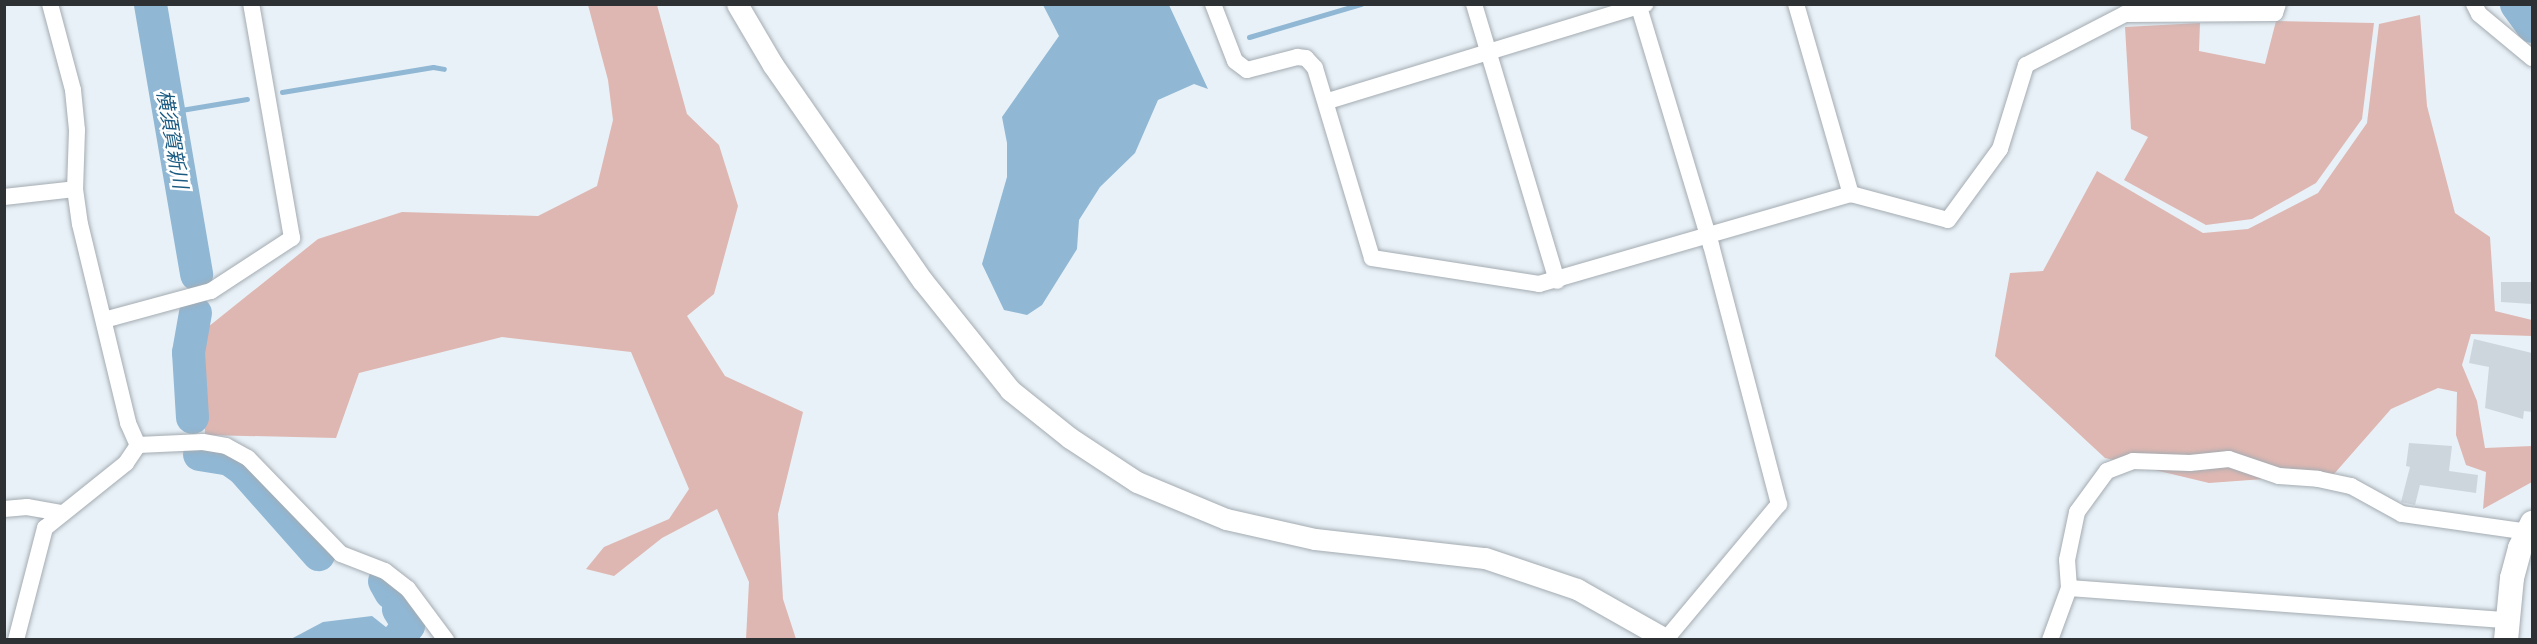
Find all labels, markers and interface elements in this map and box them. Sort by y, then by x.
water label: 横須賀新川 [152,88,194,190]

